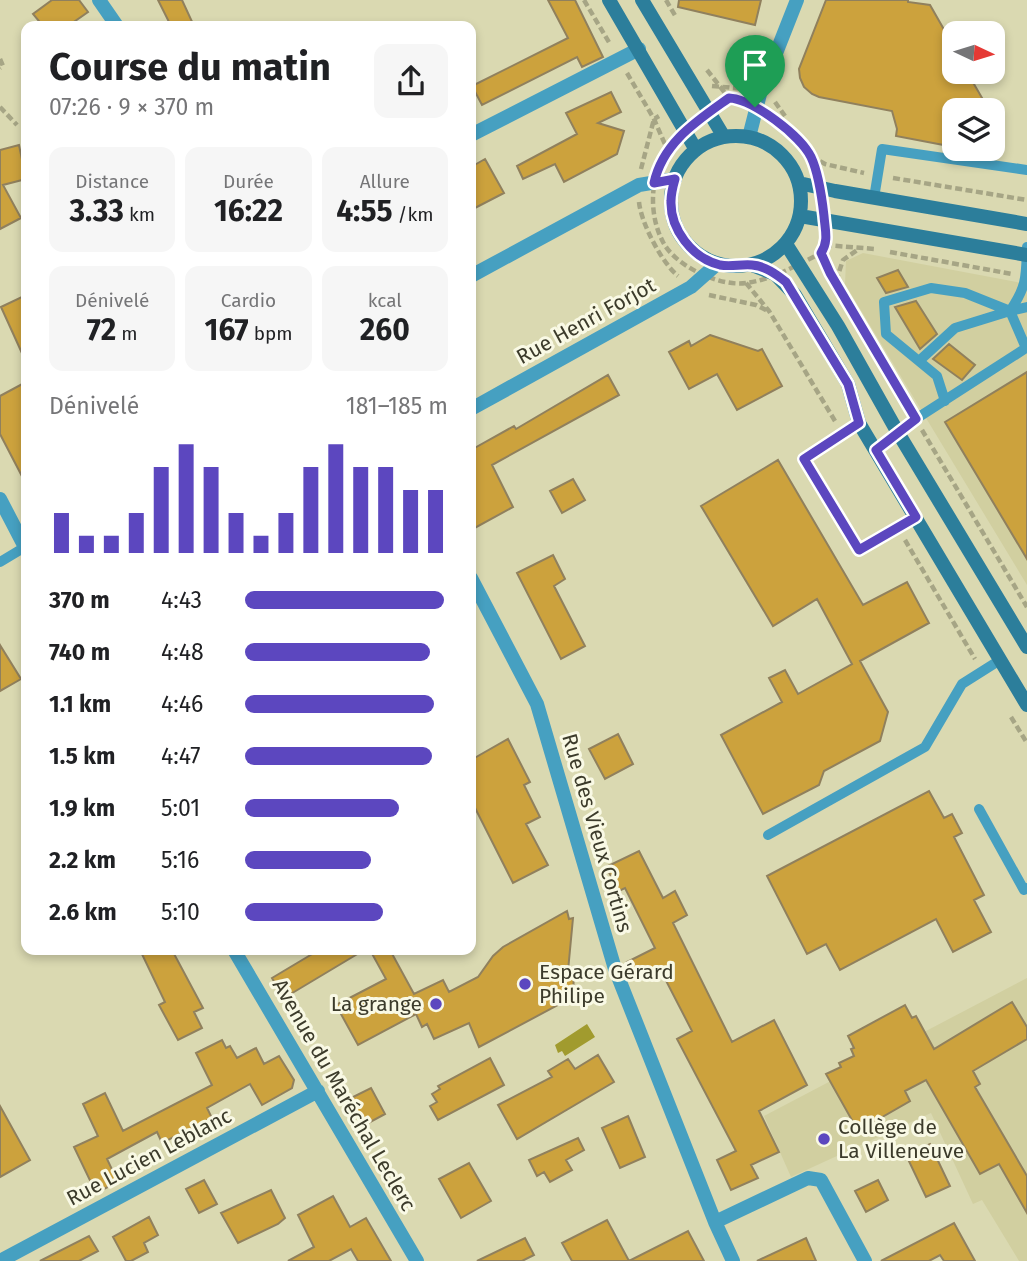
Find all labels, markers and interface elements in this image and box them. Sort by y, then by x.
north arrow [942,21,1004,84]
map controls [942,21,1005,161]
pin [725,35,785,107]
text: Course du matin [49,44,331,90]
button: share [374,44,448,118]
icon: arrive [736,46,774,84]
text: 07:26 · 9 × 370 m [49,93,214,121]
button: layers [942,98,1005,161]
text: Distance [75,170,149,193]
text: Durée [223,170,274,193]
text: Allure [360,170,410,193]
text: 3.33 [69,193,124,229]
text: 16:22 [214,193,283,229]
text: 4:55 [336,193,393,229]
text: km [124,203,155,226]
text: /km [393,203,434,226]
street label: Rue Henri Forjot [512,272,660,370]
text: Dénivelé [75,289,149,312]
text: Cardio [221,289,276,312]
text: kcal [368,289,402,312]
text: 72 [87,312,116,348]
text: 167 [204,312,249,348]
text: 260 [360,312,410,348]
text: m [116,322,137,345]
text: bpm [249,322,293,345]
text: Dénivelé [49,392,139,420]
text: 181–185 m [346,392,448,420]
text: 370 m [49,586,110,614]
text: 4:43 [161,586,202,614]
text: 740 m [49,638,110,666]
text: 4:48 [161,638,204,666]
text: 1.1 km [49,690,111,718]
text: 4:46 [161,690,203,718]
street label: Rue des Vieux Cortins [556,731,638,936]
text: 1.5 km [49,742,115,770]
text: 4:47 [161,742,201,770]
text: 1.9 km [49,794,115,822]
text: 5:01 [161,794,200,822]
text: 2.2 km [49,846,116,874]
text: 5:16 [161,846,199,874]
text: 2.6 km [49,898,117,926]
text: 5:10 [161,898,200,926]
place label: Espace Gérard Philipe [539,959,674,1009]
street label: Avenue du Maréchal Leclerc [267,974,421,1216]
marker: Espace Gérard Philipe [517,976,533,992]
place label: La grange [331,991,422,1017]
marker: La grange [428,996,444,1012]
street label: Rue Lucien Leblanc [62,1103,236,1211]
place label: Collège de La Villeneuve [838,1114,964,1164]
marker: Collège de La Villeneuve [816,1131,832,1147]

